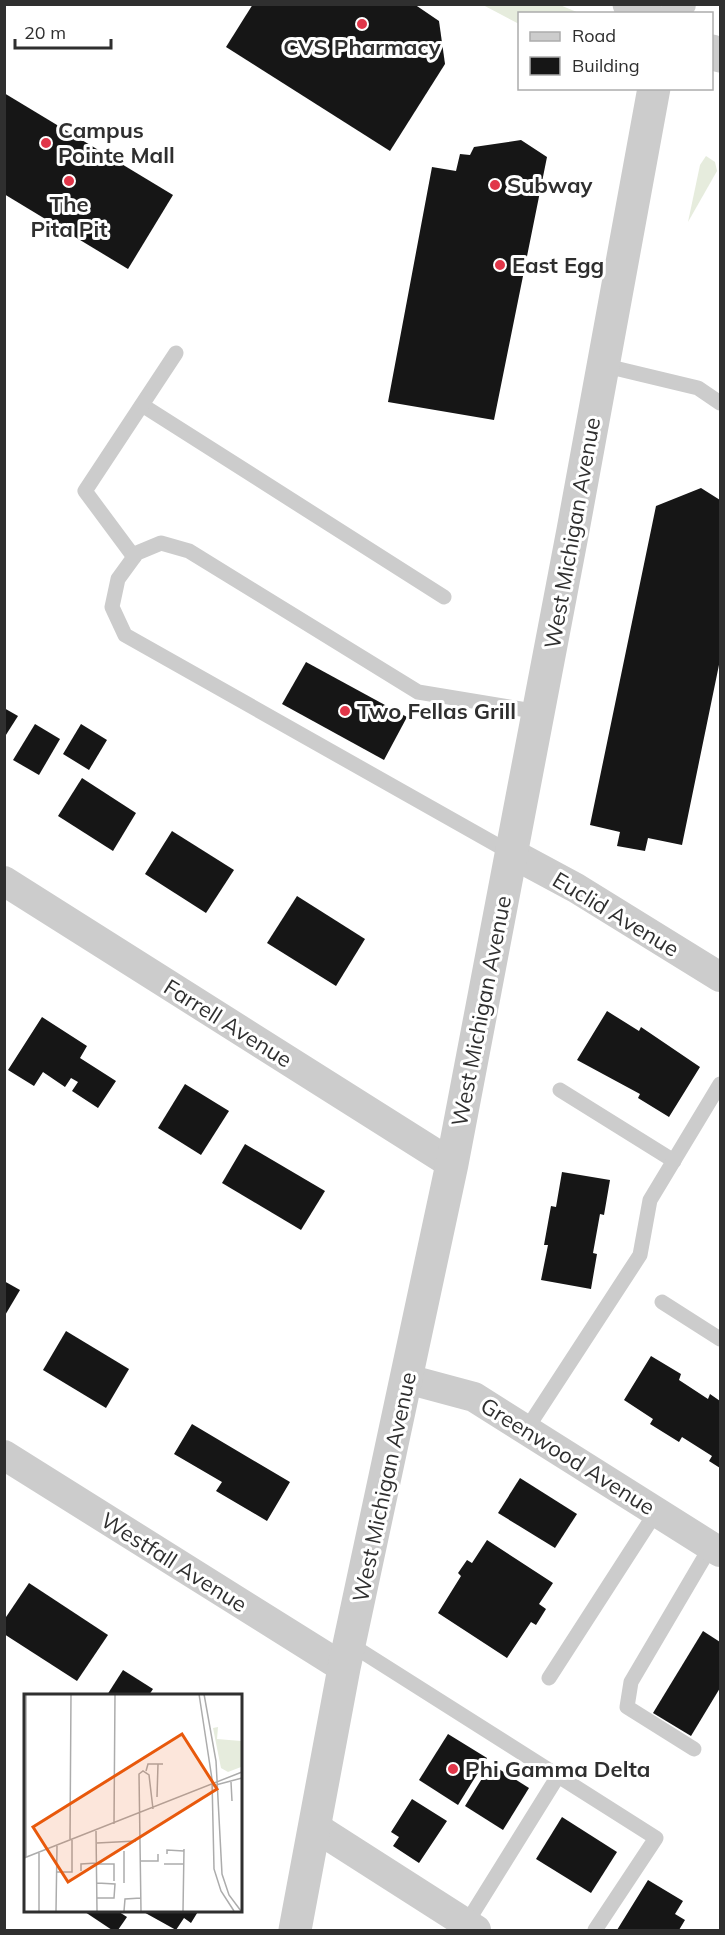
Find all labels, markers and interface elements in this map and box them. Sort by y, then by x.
scale bar [15,12,111,50]
legend [518,12,713,90]
marker: CVS Pharmacy [355,17,369,31]
text: 20 m [24,21,66,44]
text: Road [572,24,616,47]
place label: CVS Pharmacy [283,33,441,61]
text: Building [572,54,640,77]
place label: Campus Pointe Mall [58,116,175,169]
marker: Campus Pointe Mall [39,136,53,150]
place label: Subway [507,171,592,199]
marker: The Pita Pit [62,174,76,188]
marker: Subway [488,178,502,192]
place label: The Pita Pit [30,190,108,243]
place label: East Egg [512,251,604,279]
marker: East Egg [493,258,507,272]
street label: West Michigan Avenue [538,415,606,651]
place label: Two Fellas Grill [357,697,516,725]
marker: Two Fellas Grill [338,704,352,718]
street label: Euclid Avenue [548,865,684,963]
street label: West Michigan Avenue [445,893,517,1129]
street label: Farrell Avenue [159,973,297,1073]
street label: West Michigan Avenue [346,1370,422,1604]
street label: Greenwood Avenue [476,1391,660,1521]
street label: Westfall Avenue [96,1506,252,1618]
inset map [24,1694,242,1911]
place label: Phi Gamma Delta [465,1755,650,1783]
marker: Phi Gamma Delta [446,1762,460,1776]

